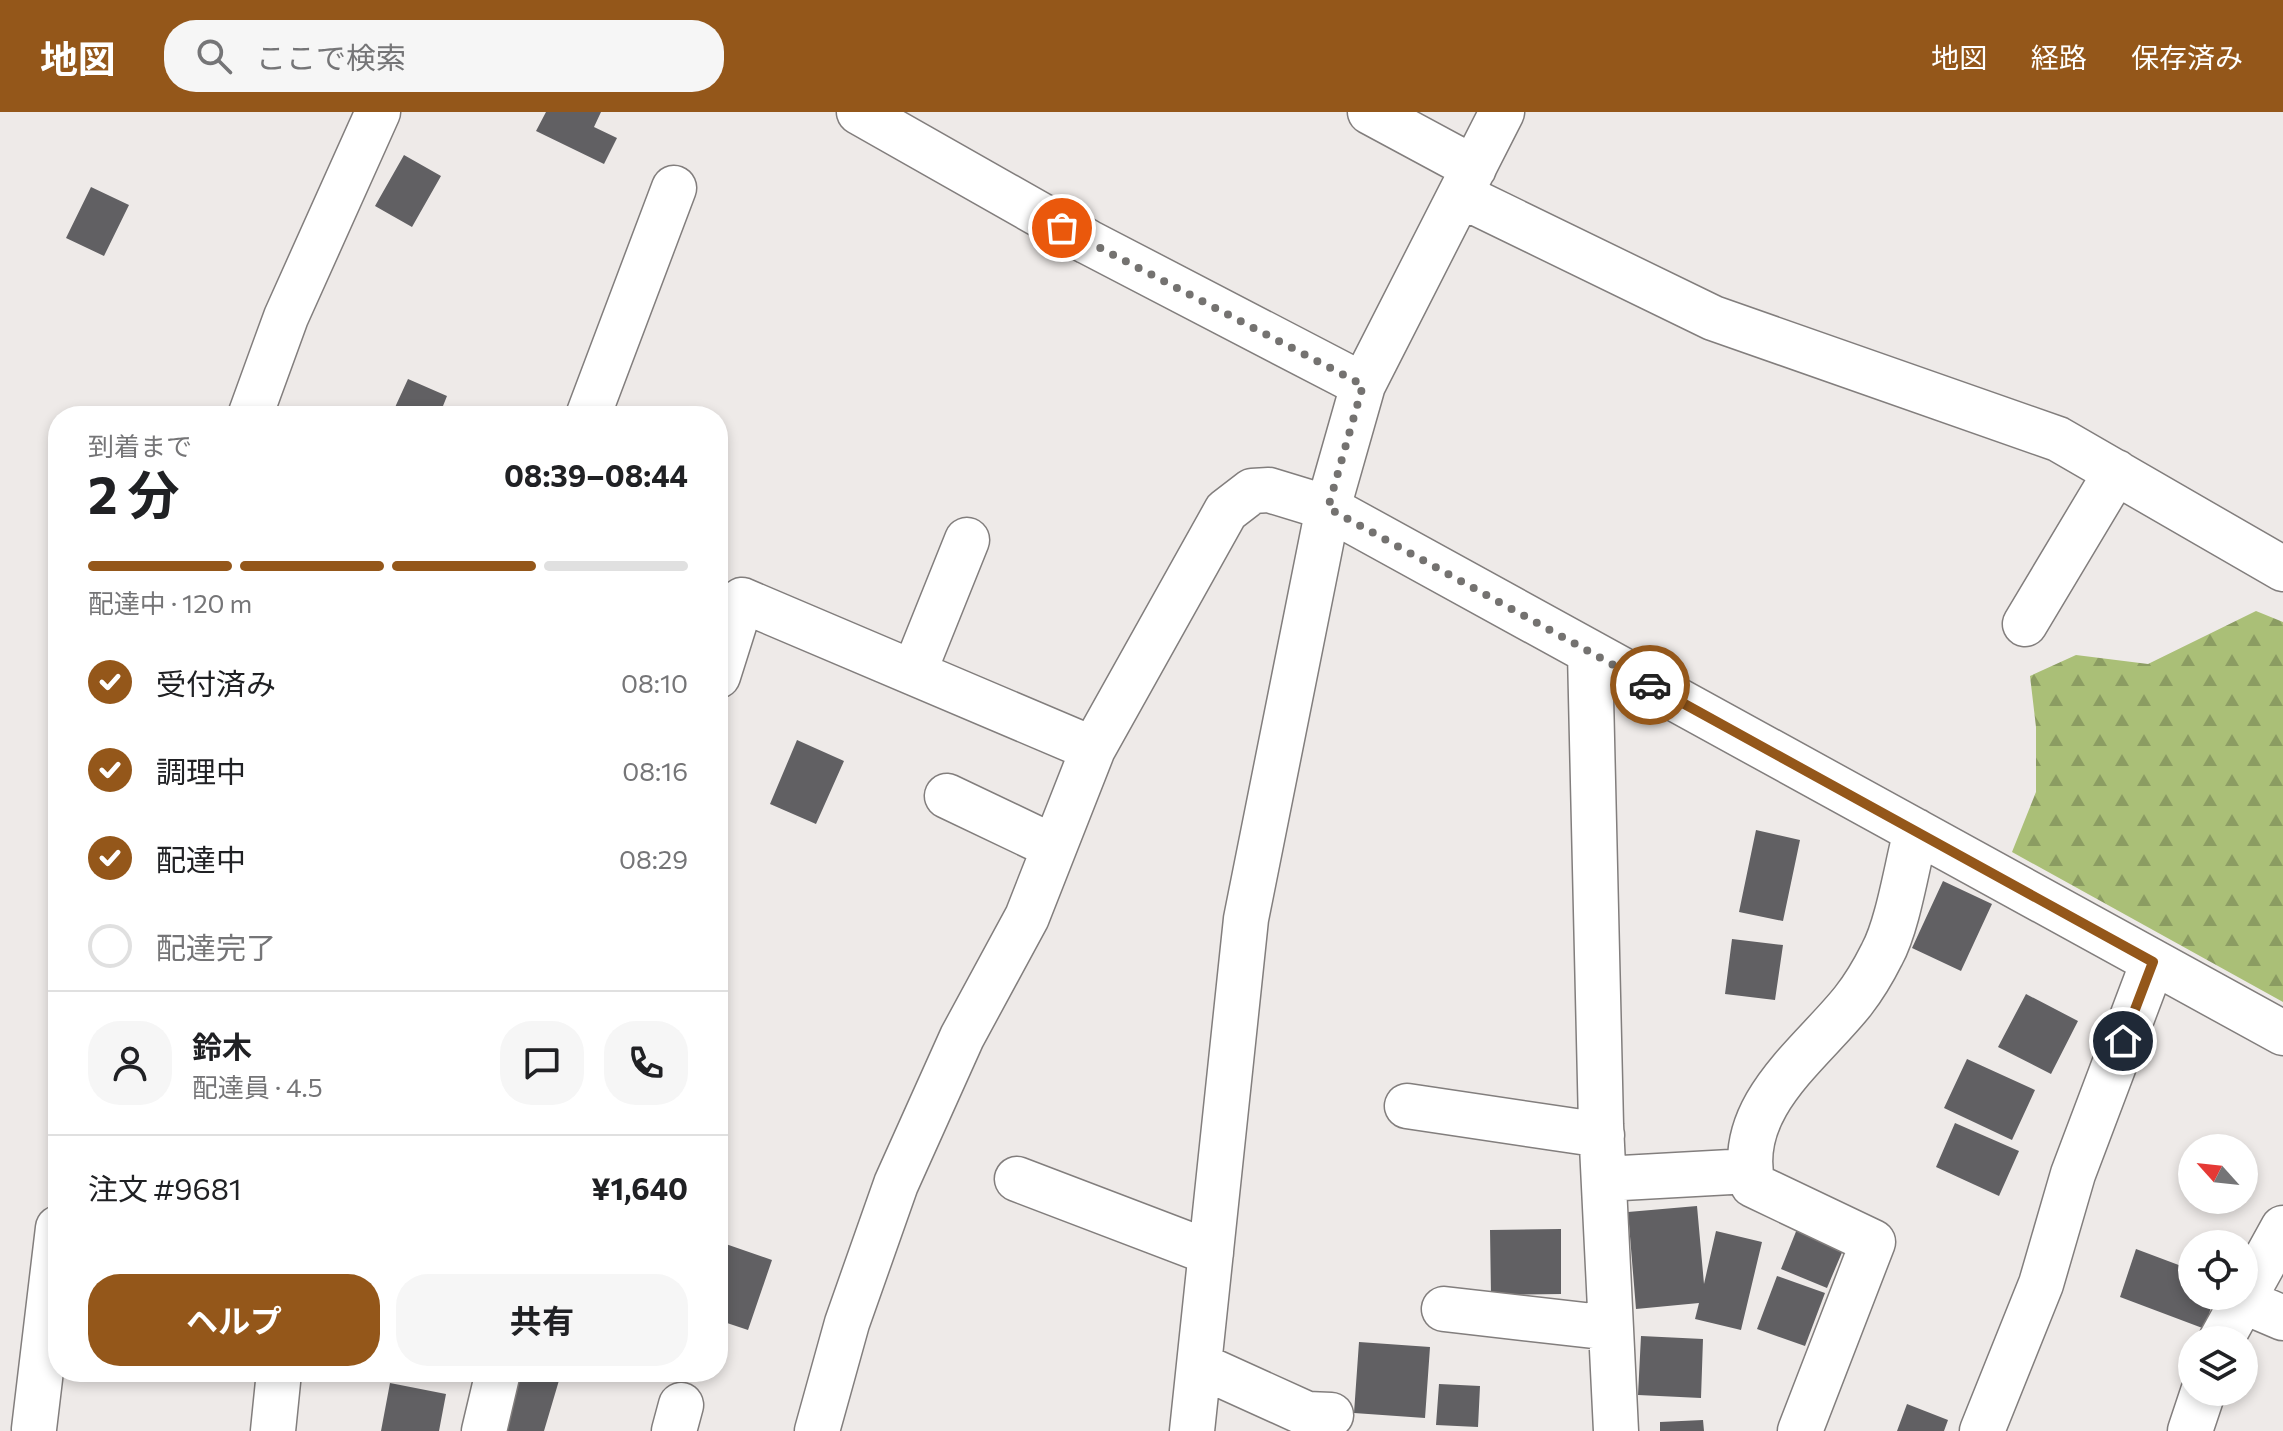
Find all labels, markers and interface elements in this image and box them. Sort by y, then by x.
search box [164,20,724,92]
text: 地図 [40,34,116,81]
icon: search [192,34,236,78]
text: ここで検索 [256,38,406,75]
text: 地図 [1931,40,1987,74]
text: 経路 [2031,40,2087,74]
text: 保存済み [2131,40,2243,74]
pin [1028,194,1096,262]
icon: bag [1040,206,1084,250]
text: 到着まで [88,430,192,461]
text: 08:39–08:44 [504,456,688,493]
text: 2 分 [88,461,180,525]
text: 配達中 · 120 m [88,587,252,618]
courier [1610,645,1690,725]
icon: check [88,660,132,704]
icon: car [1628,663,1672,707]
text: 受付済み [156,664,276,701]
text: 08:10 [621,667,688,698]
icon: check [88,748,132,792]
text: 調理中 [156,752,246,789]
text: 08:16 [622,755,688,786]
icon: check [88,836,132,880]
text: 配達中 [156,840,246,877]
text: 08:29 [619,843,688,874]
text: 配達完了 [156,928,276,965]
pin [2089,1007,2157,1075]
icon: home [2101,1019,2145,1063]
button: person [88,1021,172,1105]
button: chat [500,1021,584,1105]
button: phone [604,1021,688,1105]
text: 鈴木 [192,1027,252,1064]
text: 配達員 · 4.5 [192,1071,323,1102]
north arrow [2178,1134,2258,1214]
map controls [2178,1134,2258,1406]
text: 注文 #9681 [88,1169,242,1206]
text: ¥1,640 [591,1169,688,1206]
button: locate [2178,1230,2258,1310]
button: ヘルプ [88,1274,380,1366]
button: 共有 [396,1274,688,1366]
button: layers [2178,1326,2258,1406]

